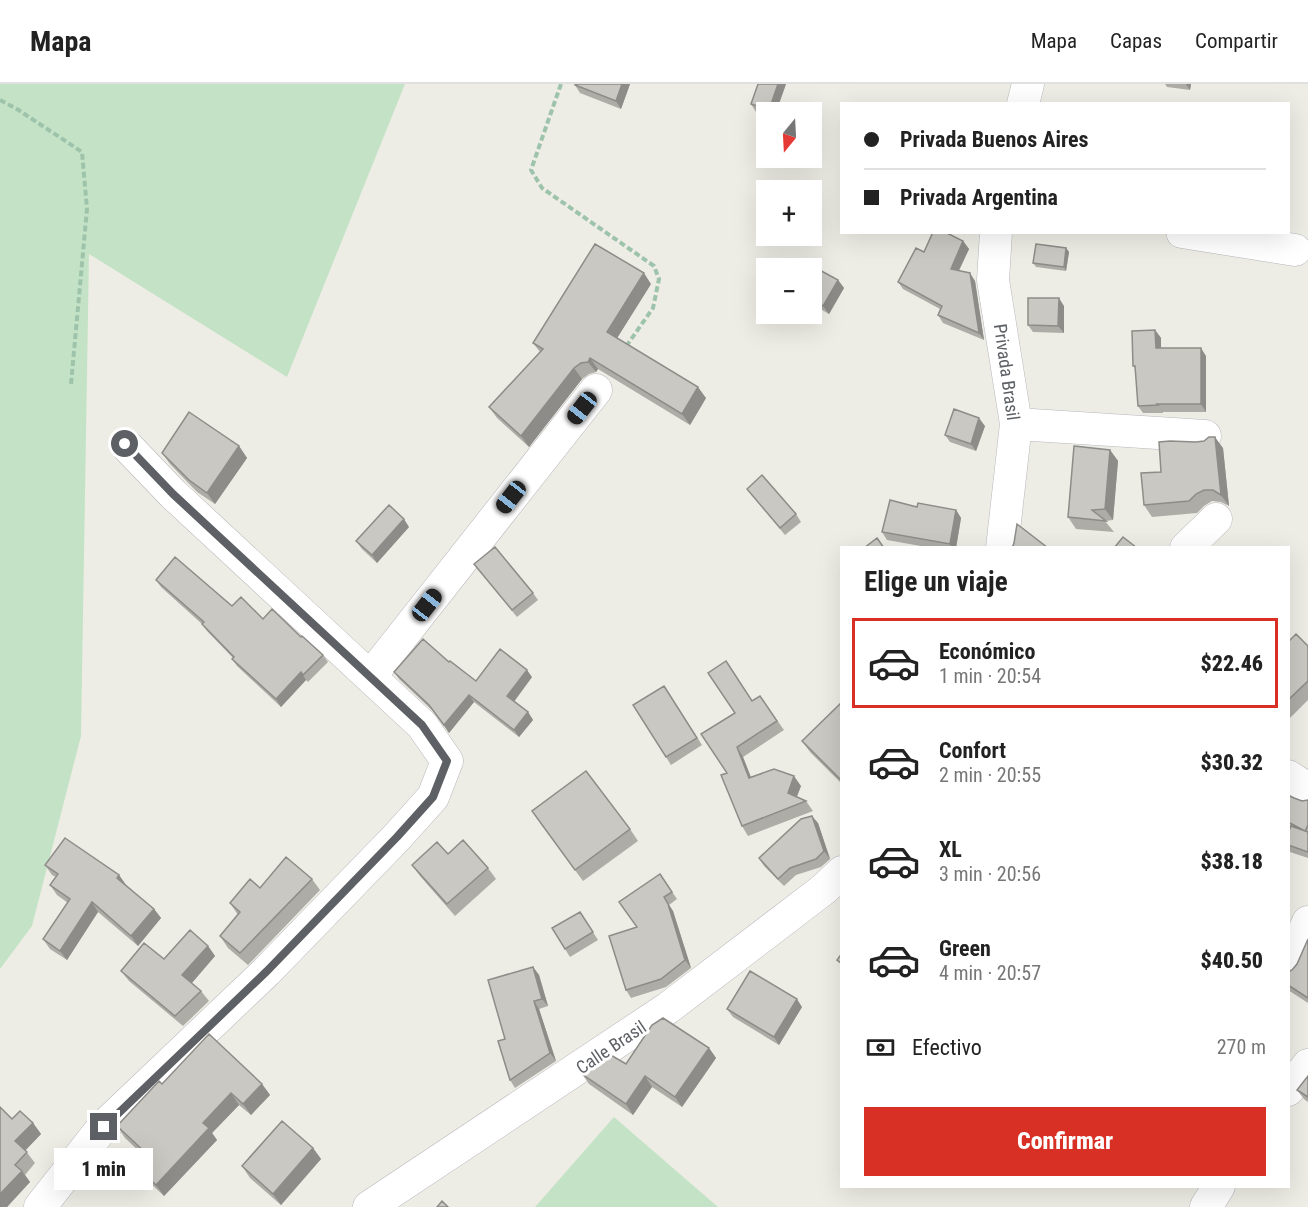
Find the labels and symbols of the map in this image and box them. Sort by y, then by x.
north arrow [756,102,822,168]
street label: Privada Brasil [990,322,1024,422]
car [564,388,600,428]
route start [111,430,138,457]
car [493,477,529,517]
car [409,585,445,625]
street label: Calle Brasil [572,1016,650,1078]
route end [90,1113,117,1140]
callout: 1 min [54,1148,154,1190]

